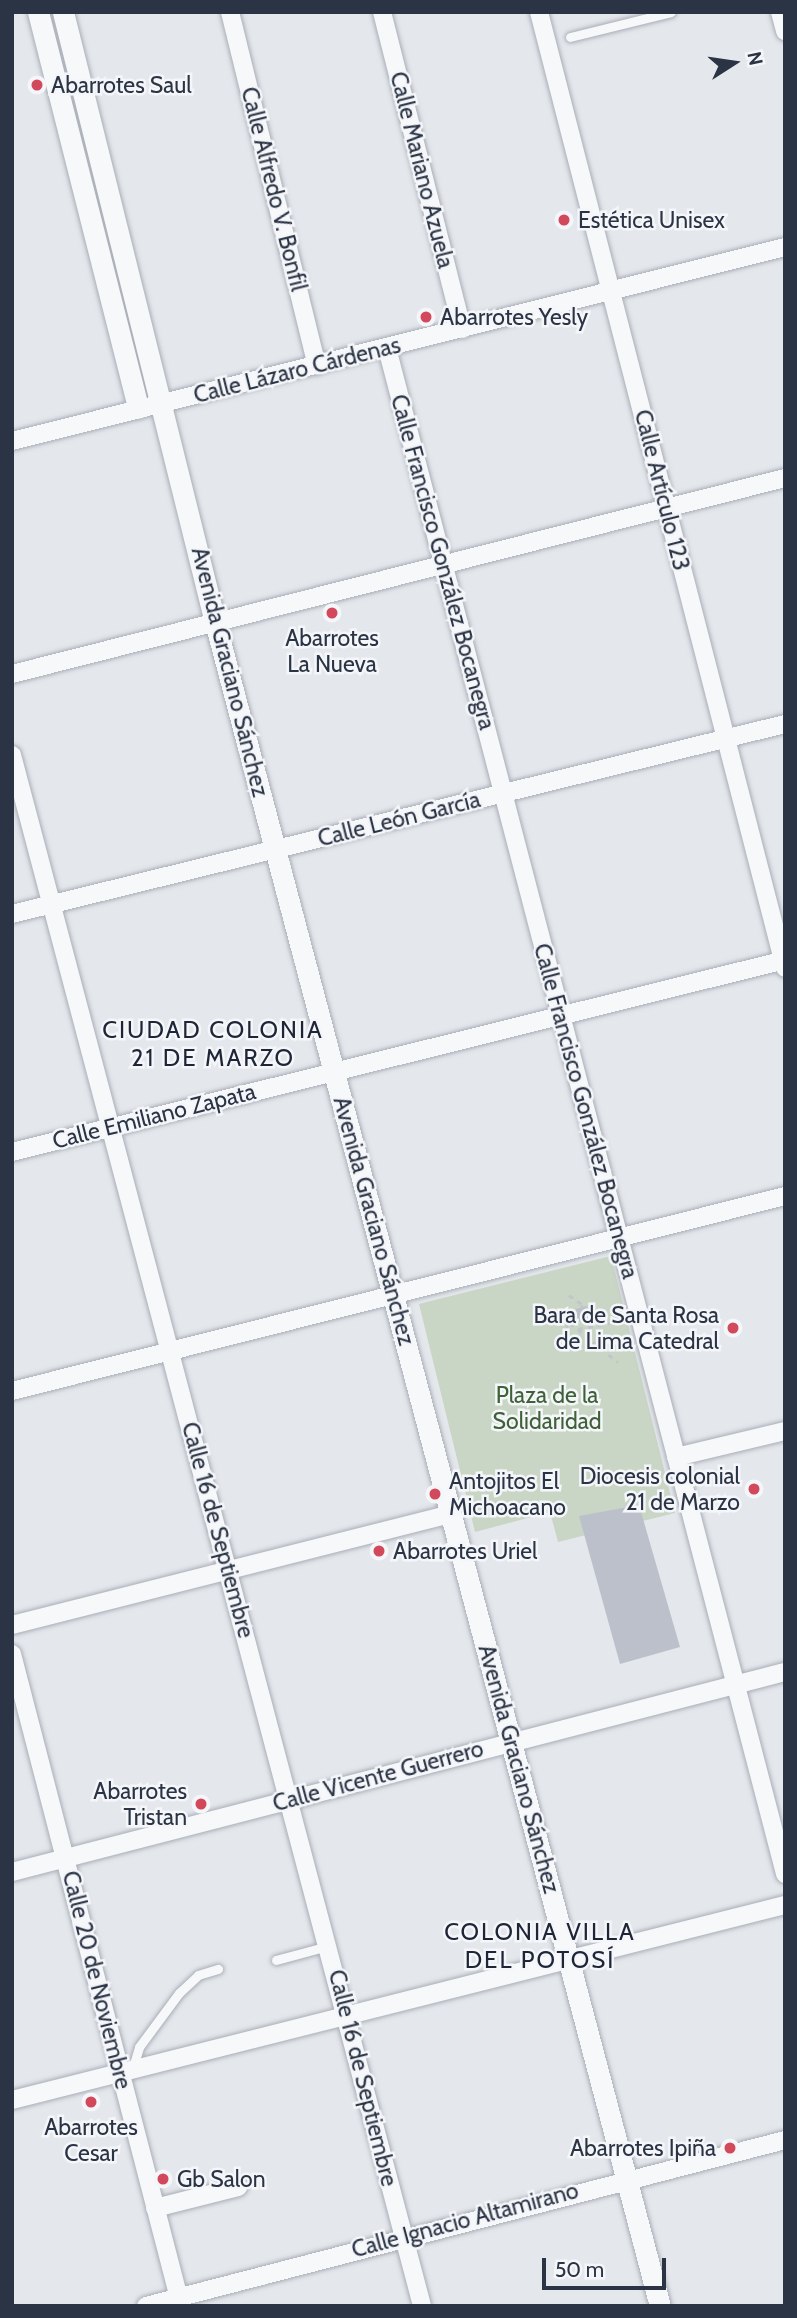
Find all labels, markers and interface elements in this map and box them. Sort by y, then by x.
north arrow [699,28,769,98]
text: N [742,50,768,67]
street label: Calle Mariano Azuela [384,69,460,271]
place label: Abarrotes Saul [51,71,192,99]
marker: Abarrotes Saul [29,77,45,93]
street label: Calle Alfredo V. Bonfil [235,84,313,294]
place label: Estética Unisex [578,206,725,234]
marker: Estética Unisex [556,212,572,228]
place label: Abarrotes Yesly [440,303,588,331]
marker: Abarrotes Yesly [418,309,434,325]
street label: Calle Lázaro Cárdenas [191,331,403,409]
street label: Calle Francisco González Bocanegra [385,391,501,733]
street label: Calle Artículo 123 [629,407,695,573]
street label: Avenida Graciano Sánchez [186,544,274,800]
marker: Abarrotes La Nueva [324,605,340,621]
place label: Abarrotes La Nueva [285,624,379,678]
street label: Calle León García [315,785,483,853]
street label: Calle Francisco González Bocanegra [528,940,644,1282]
district label: CIUDAD COLONIA 21 DE MARZO [104,1016,322,1072]
street label: Calle Emiliano Zapata [50,1077,258,1155]
street label: Avenida Graciano Sánchez [328,1094,420,1348]
place label: Bara de Santa Rosa de Lima Catedral [533,1301,719,1355]
marker: Bara de Santa Rosa de Lima Catedral [725,1320,741,1336]
park label: Plaza de la Solidaridad [493,1381,601,1435]
street label: Calle 16 de Septiembre [176,1419,260,1641]
place label: Diocesis colonial 21 de Marzo [580,1462,740,1516]
place label: Antojitos El Michoacano [449,1467,566,1521]
marker: Diocesis colonial 21 de Marzo [746,1481,762,1497]
marker: Antojitos El Michoacano [427,1486,443,1502]
place label: Abarrotes Uriel [393,1537,537,1565]
marker: Abarrotes Uriel [371,1543,387,1559]
street label: Avenida Graciano Sánchez [473,1642,565,1896]
street label: Calle Vicente Guerrero [270,1735,486,1817]
place label: Abarrotes Tristan [93,1777,187,1831]
marker: Abarrotes Tristan [193,1796,209,1812]
street label: Calle 20 de Noviembre [57,1868,137,2092]
district label: COLONIA VILLA DEL POTOSÍ [446,1918,634,1974]
street label: Calle 16 de Septiembre [323,1967,403,2189]
marker: Abarrotes Cesar [83,2094,99,2110]
place label: Abarrotes Cesar [44,2113,138,2167]
place label: Abarrotes Ipiña [570,2134,716,2162]
marker: Abarrotes Ipiña [722,2140,738,2156]
place label: Gb Salon [177,2165,266,2193]
marker: Gb Salon [155,2171,171,2187]
street label: Calle Ignacio Altamirano [349,2176,581,2264]
scale bar [545,2244,669,2288]
text: 50 m [555,2257,604,2282]

